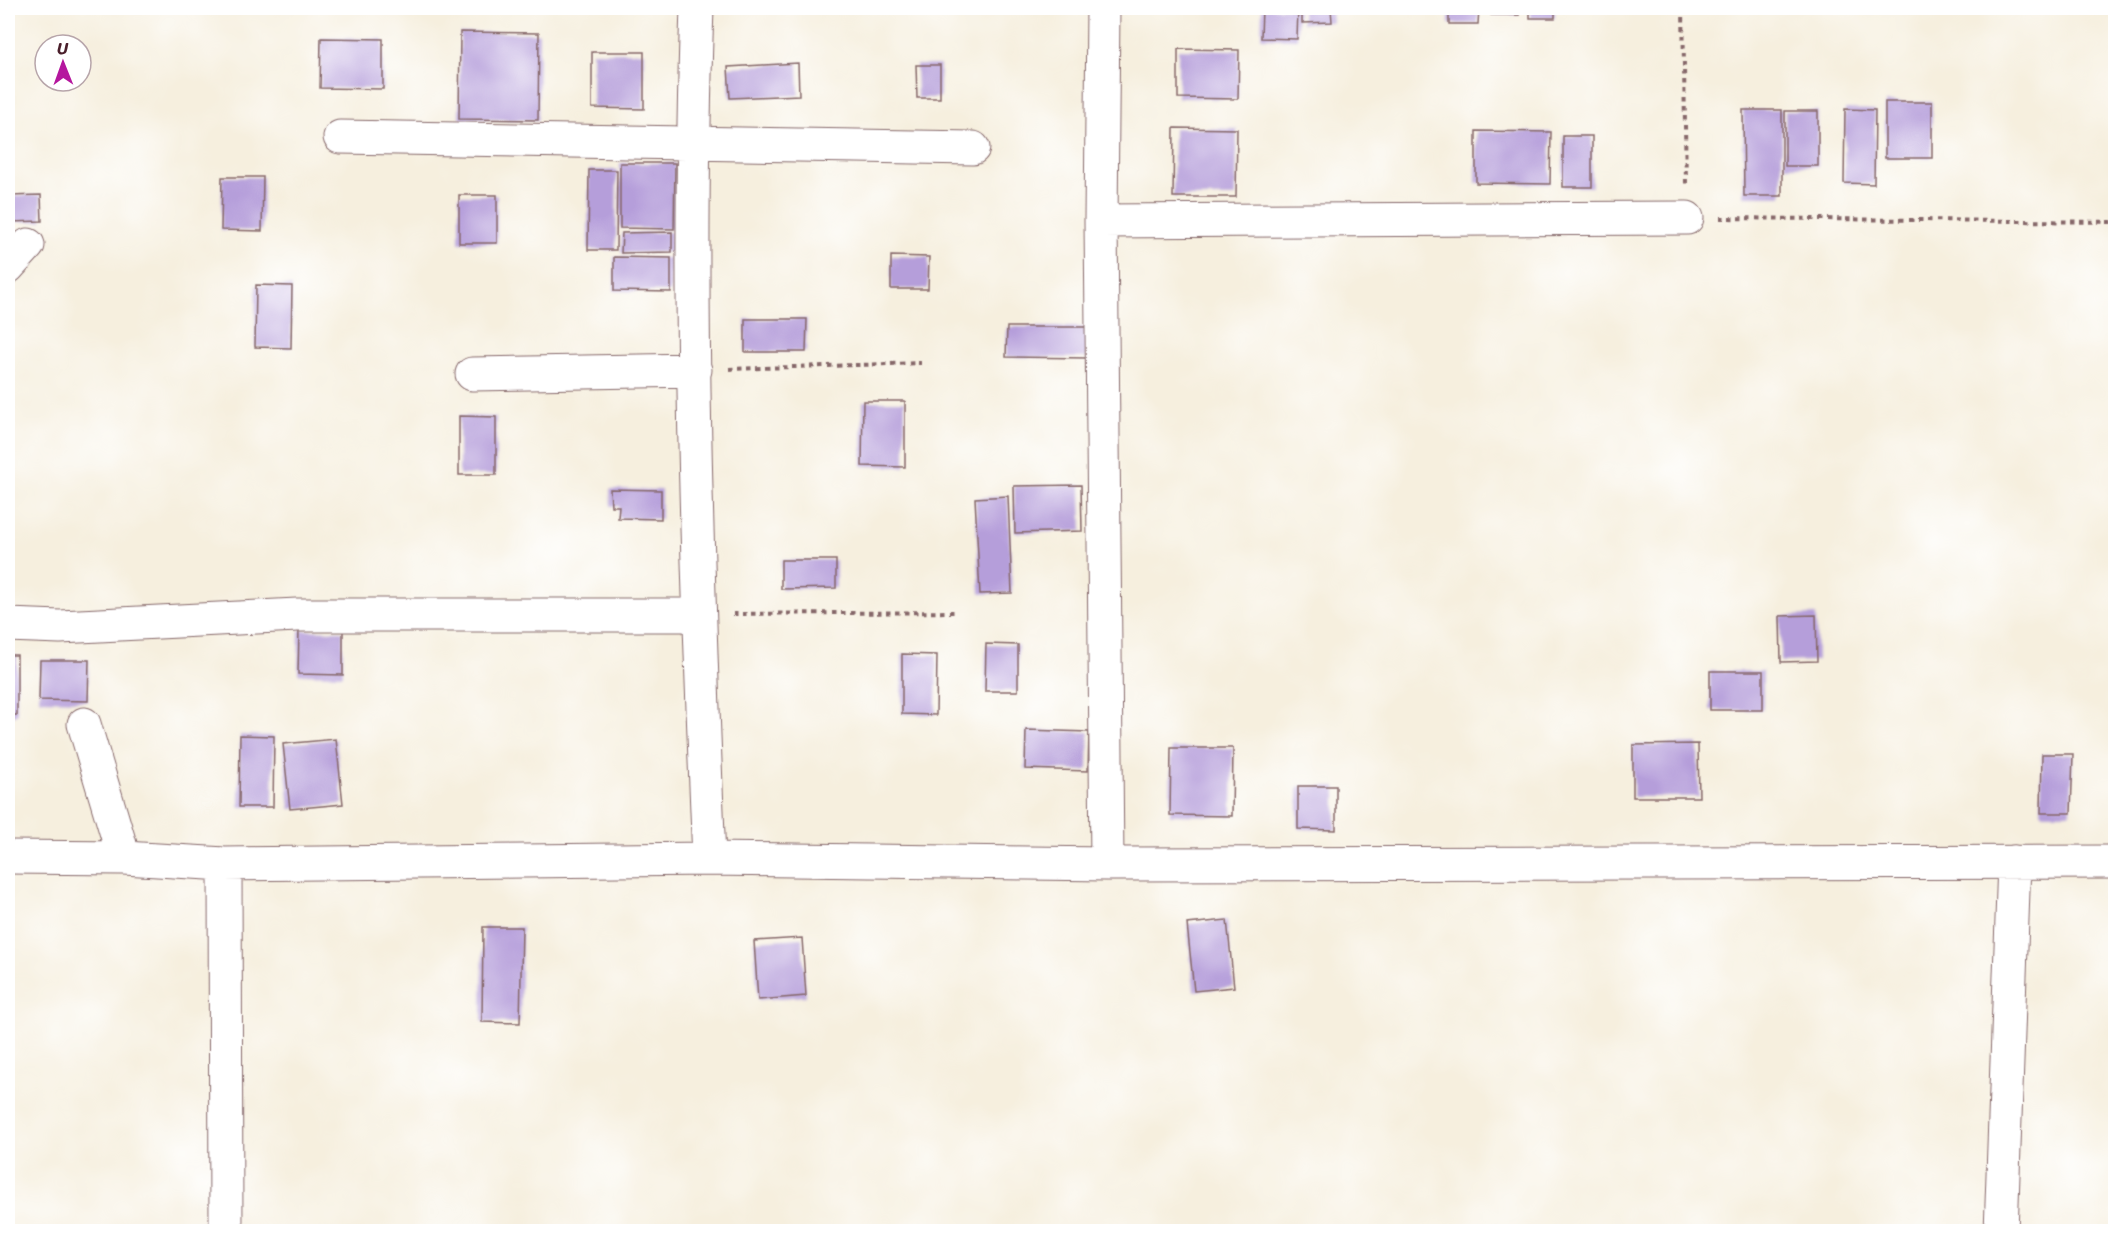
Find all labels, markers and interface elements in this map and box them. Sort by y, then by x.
north arrow [33,33,93,93]
text: U [57,34,70,63]

